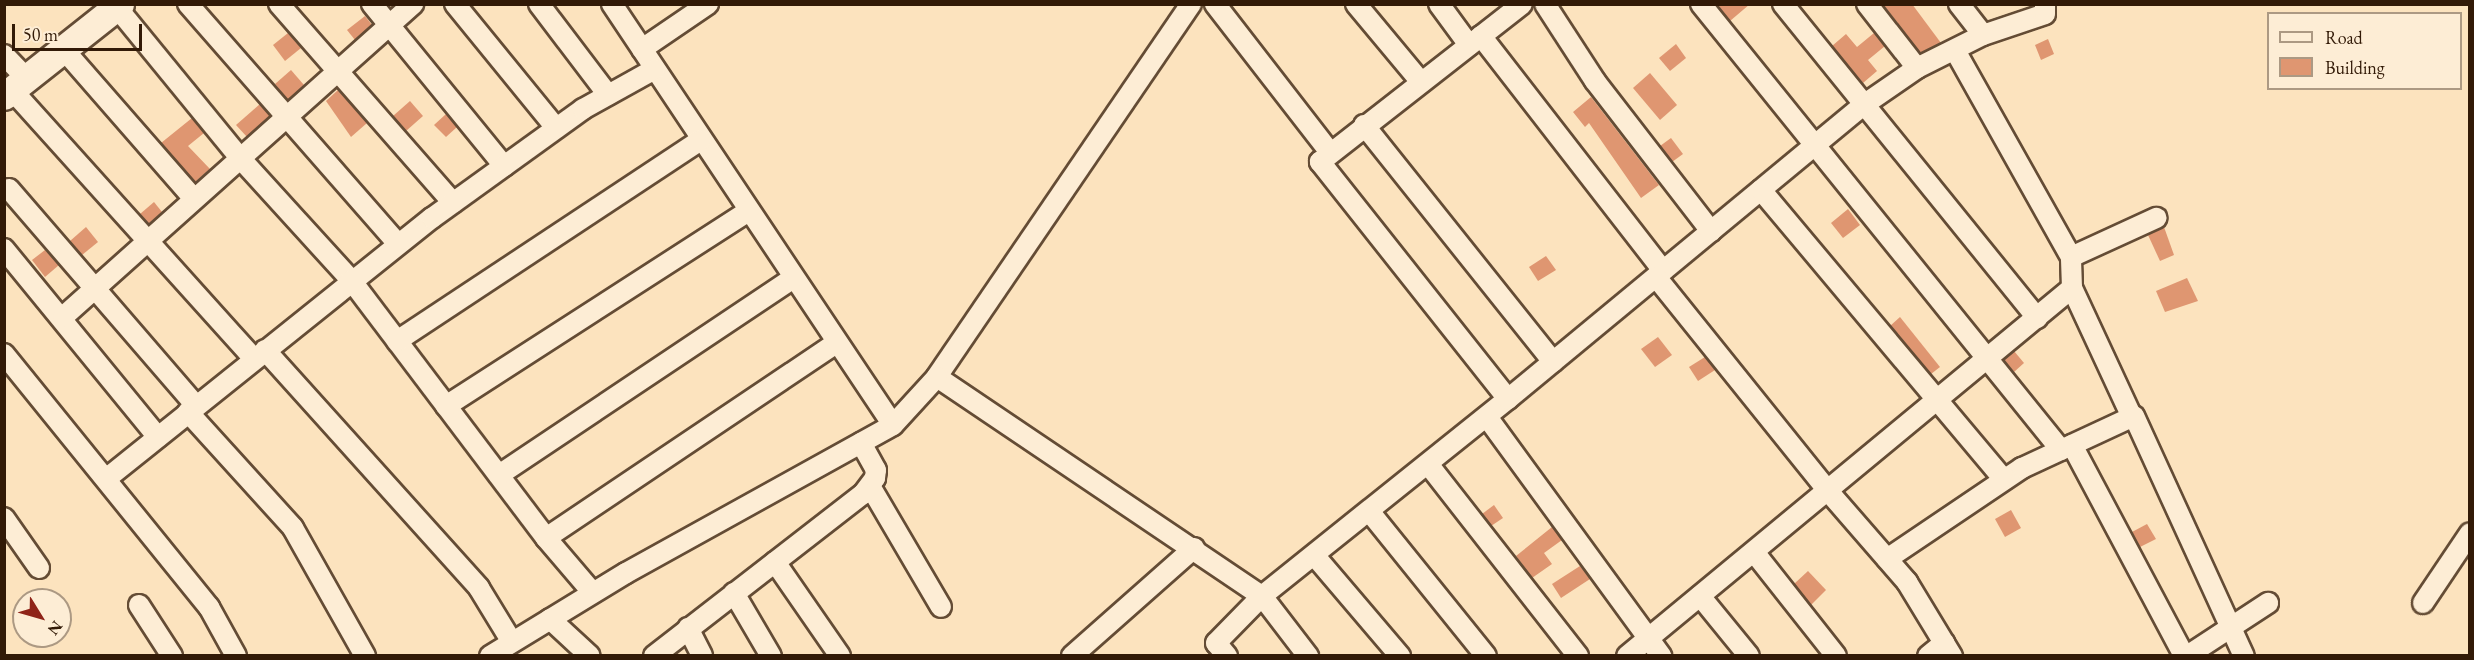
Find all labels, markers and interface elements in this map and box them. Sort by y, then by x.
scale bar [15,12,146,50]
legend [2267,12,2462,90]
text: 50 m [23,23,58,46]
text: Road [2325,26,2363,49]
text: Building [2325,56,2385,79]
north arrow [12,588,72,648]
text: N [43,616,67,639]

